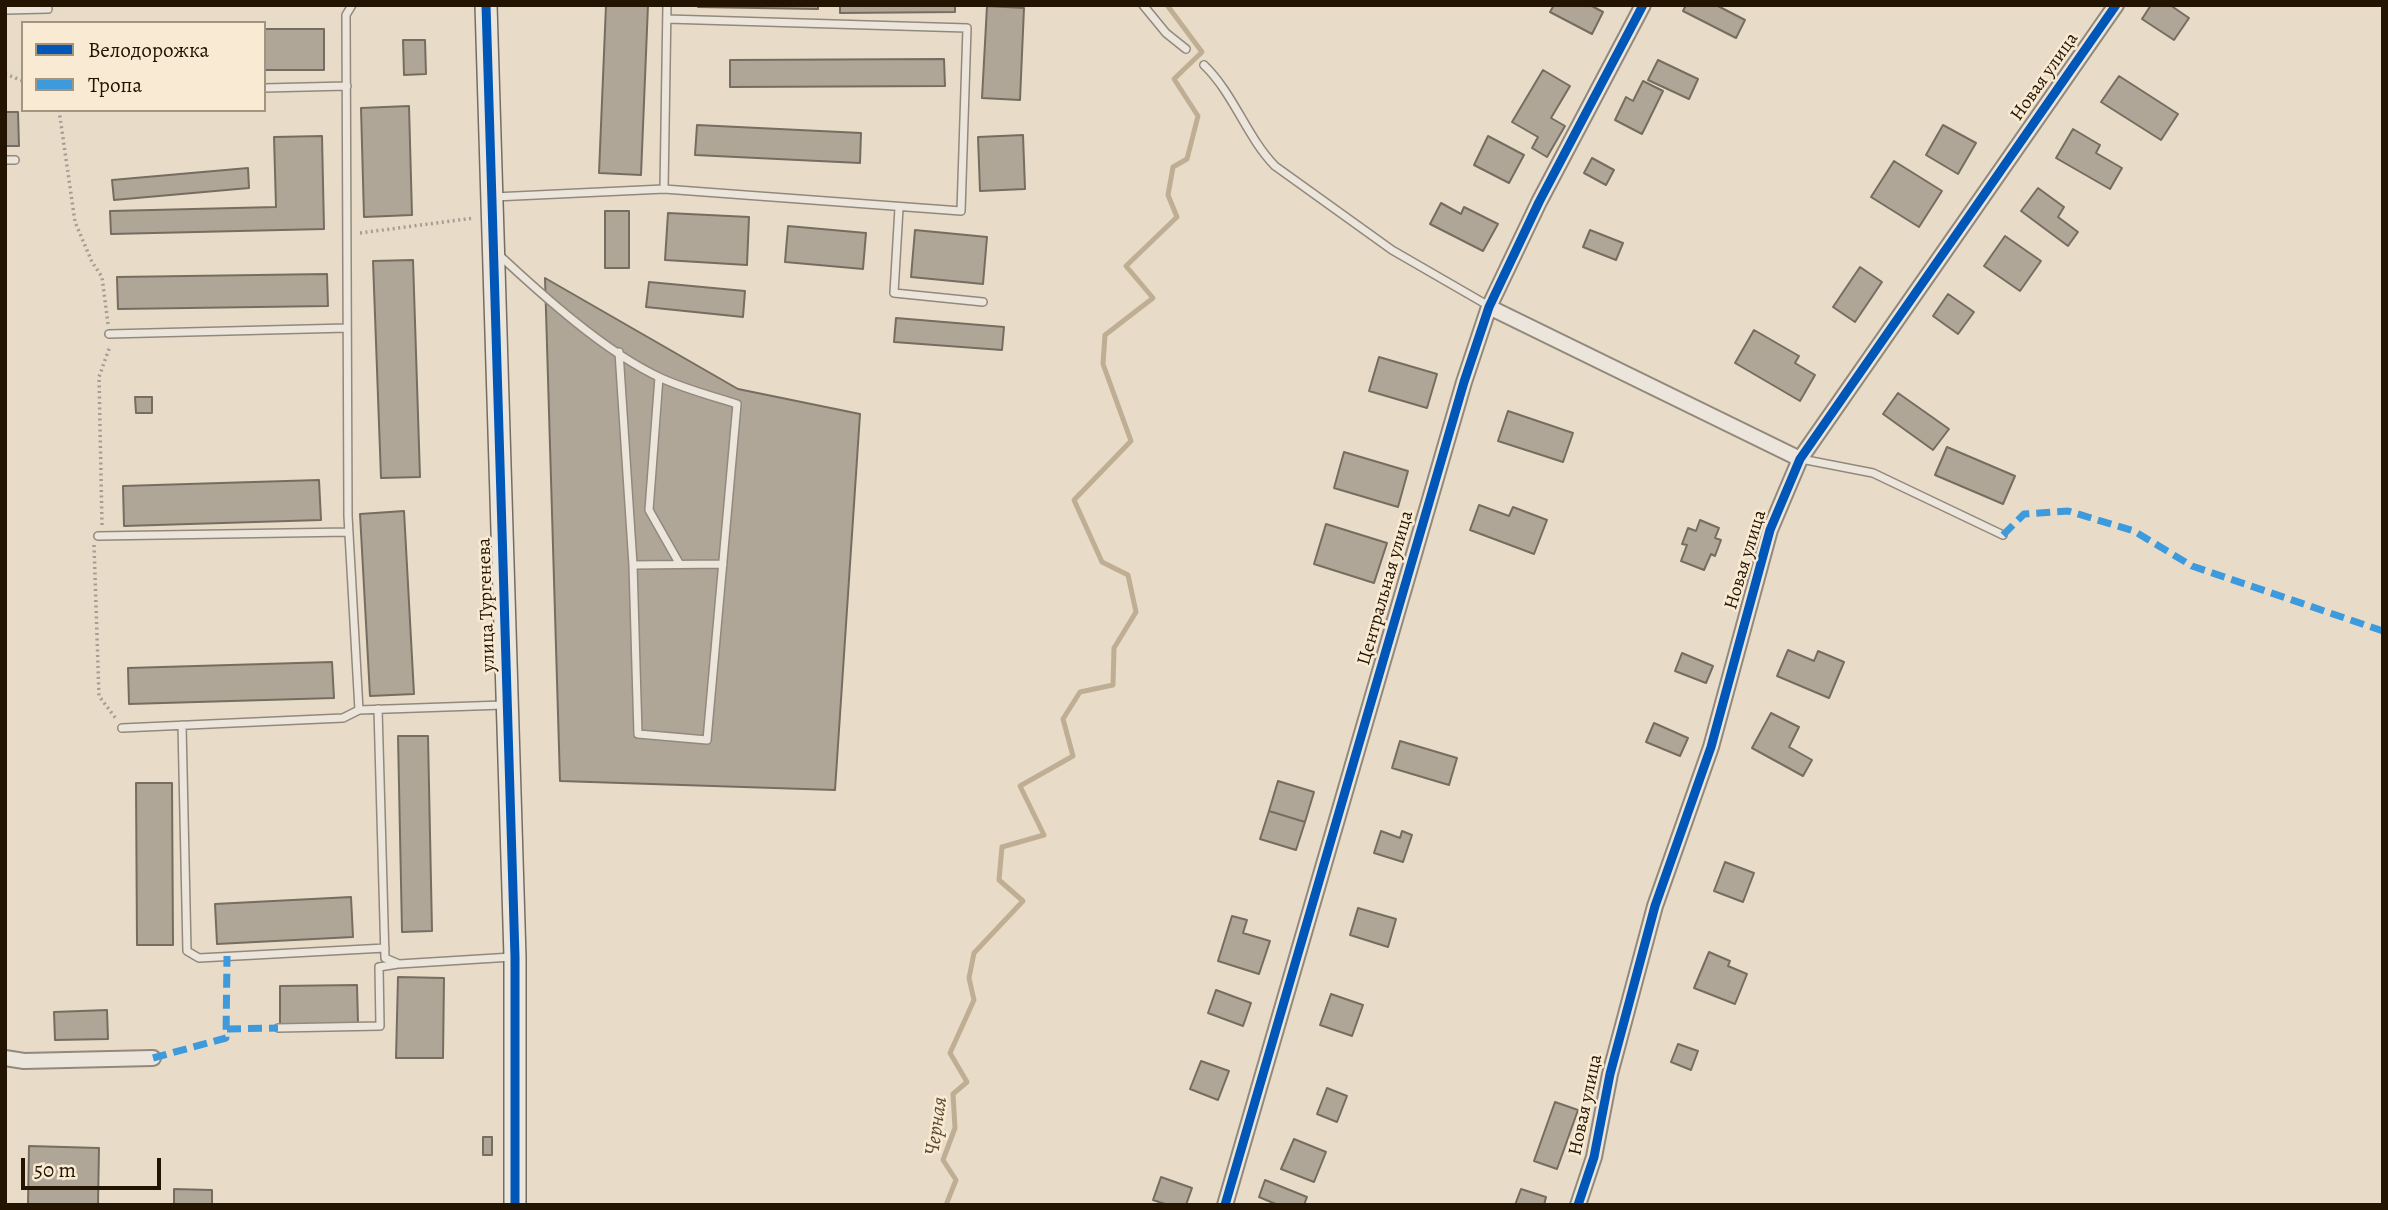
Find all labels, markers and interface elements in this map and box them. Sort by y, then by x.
legend [21,21,266,112]
street label: Новая улица [2006,28,2084,126]
text: Велодорожка [88,36,209,64]
text: Тропа [88,71,142,99]
street label: Центральная улица [1353,508,1419,668]
street label: Новая улица [1720,508,1772,612]
street label: улица Тургенева [473,537,501,673]
street label: Новая улица [1564,1052,1608,1158]
water label: Черная [920,1095,954,1157]
scale bar [24,1144,164,1188]
text: 50 m [34,1156,76,1184]

